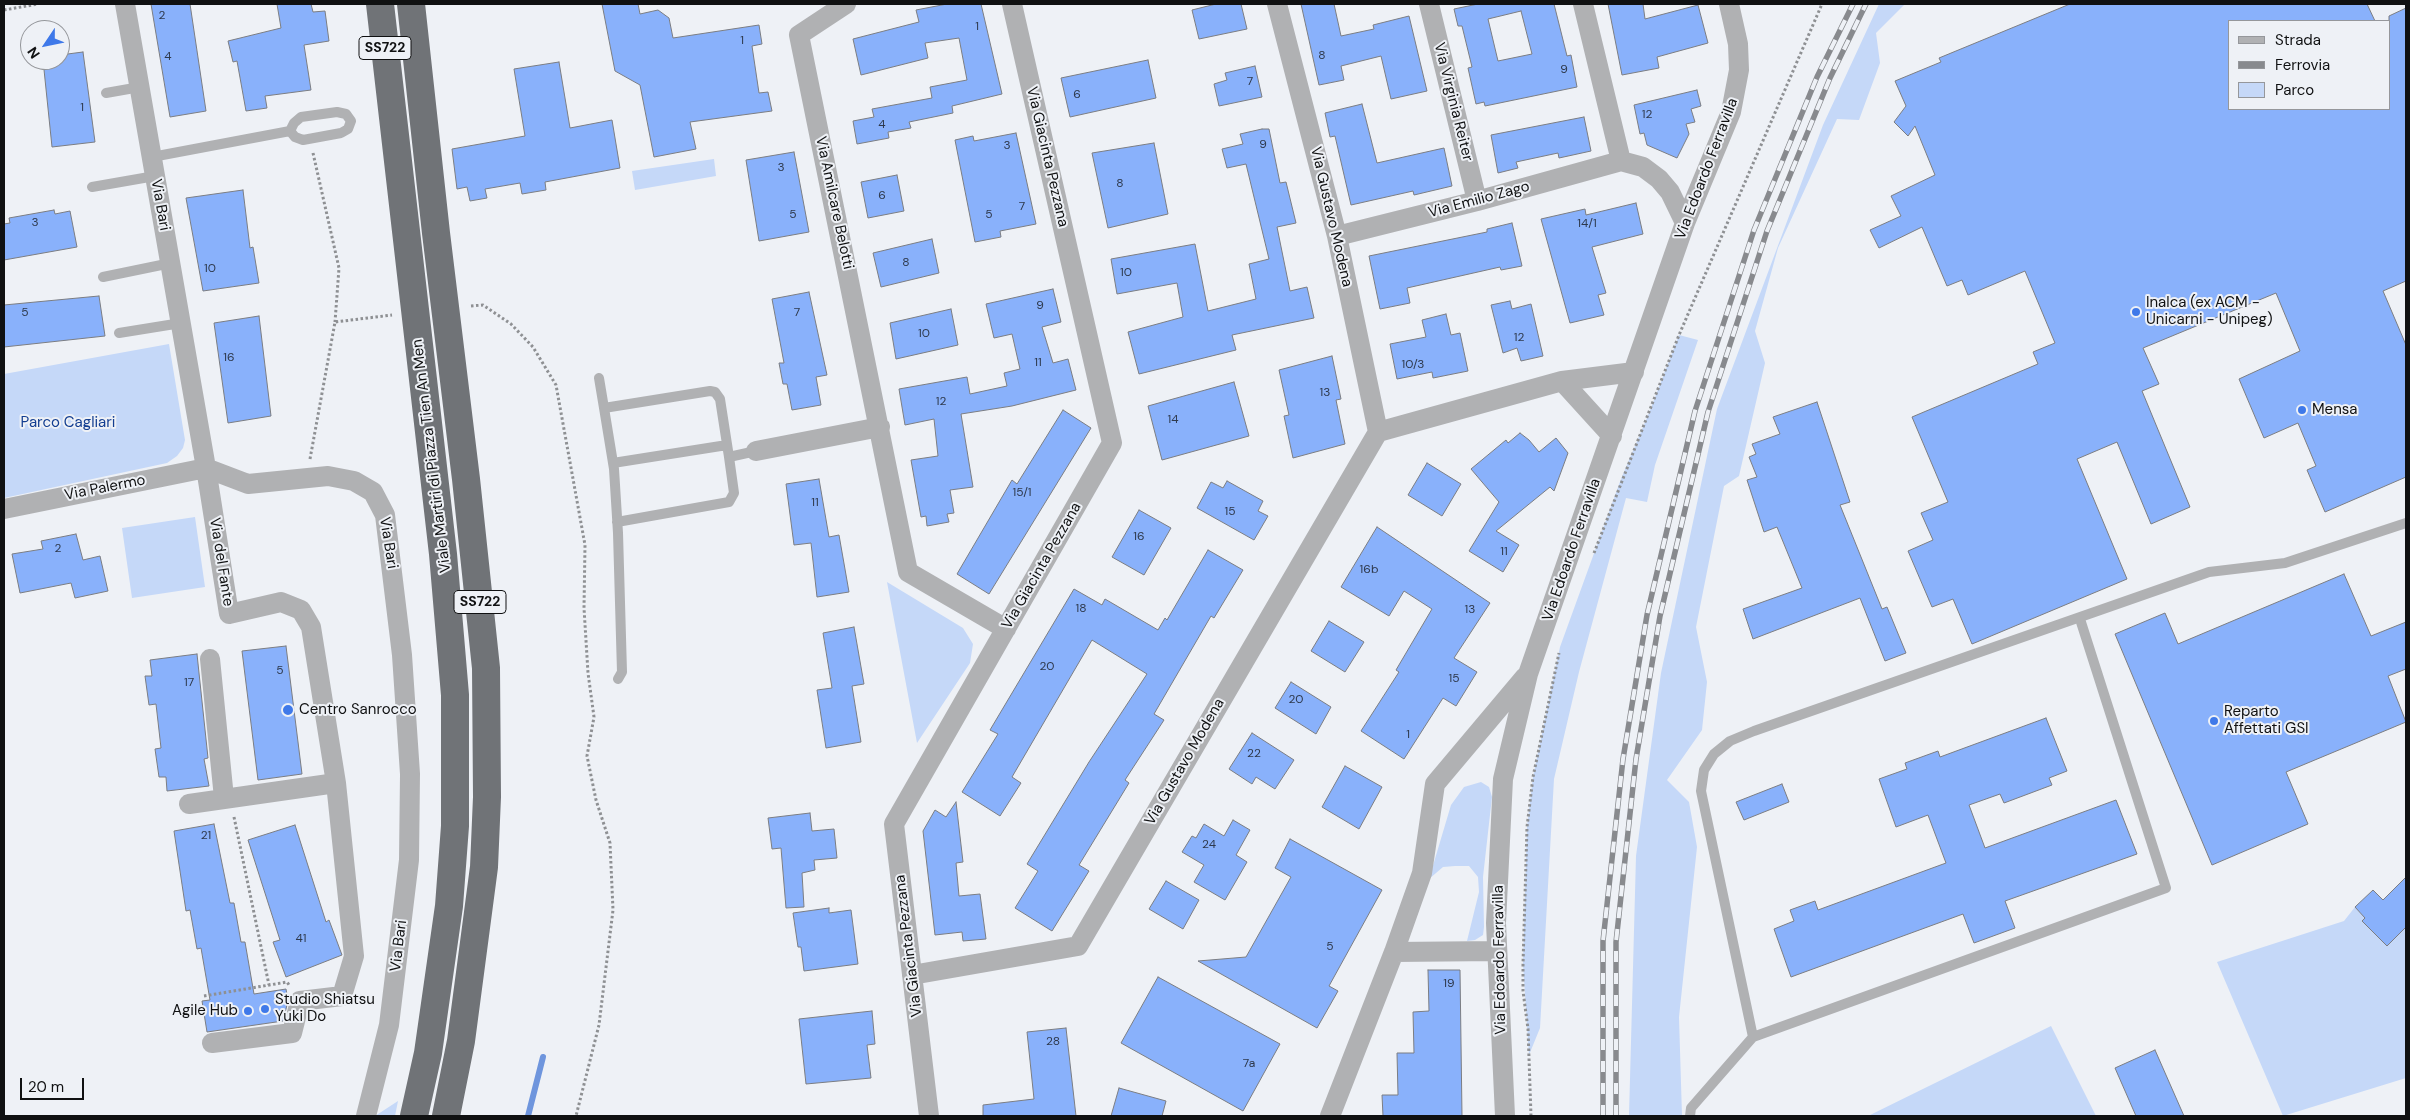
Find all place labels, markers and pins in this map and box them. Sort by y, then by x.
place label: Inalca (ex ACM - Unicarni - Unipeg) [2146,294,2272,329]
marker: Inalca (ex ACM - Unicarni - Unipeg) [2130,306,2142,318]
place label: Mensa [2312,401,2357,419]
marker: Mensa [2296,404,2308,416]
place label: Centro Sanrocco [299,701,417,719]
marker: Centro Sanrocco [281,703,295,717]
place label: Reparto Affettati GSI [2224,703,2309,738]
marker: Reparto Affettati GSI [2208,715,2220,727]
place label: Studio Shiatsu Yuki Do [275,991,375,1026]
place label: Agile Hub [172,1002,238,1020]
marker: Studio Shiatsu Yuki Do [259,1003,271,1015]
marker: Agile Hub [242,1005,254,1017]

